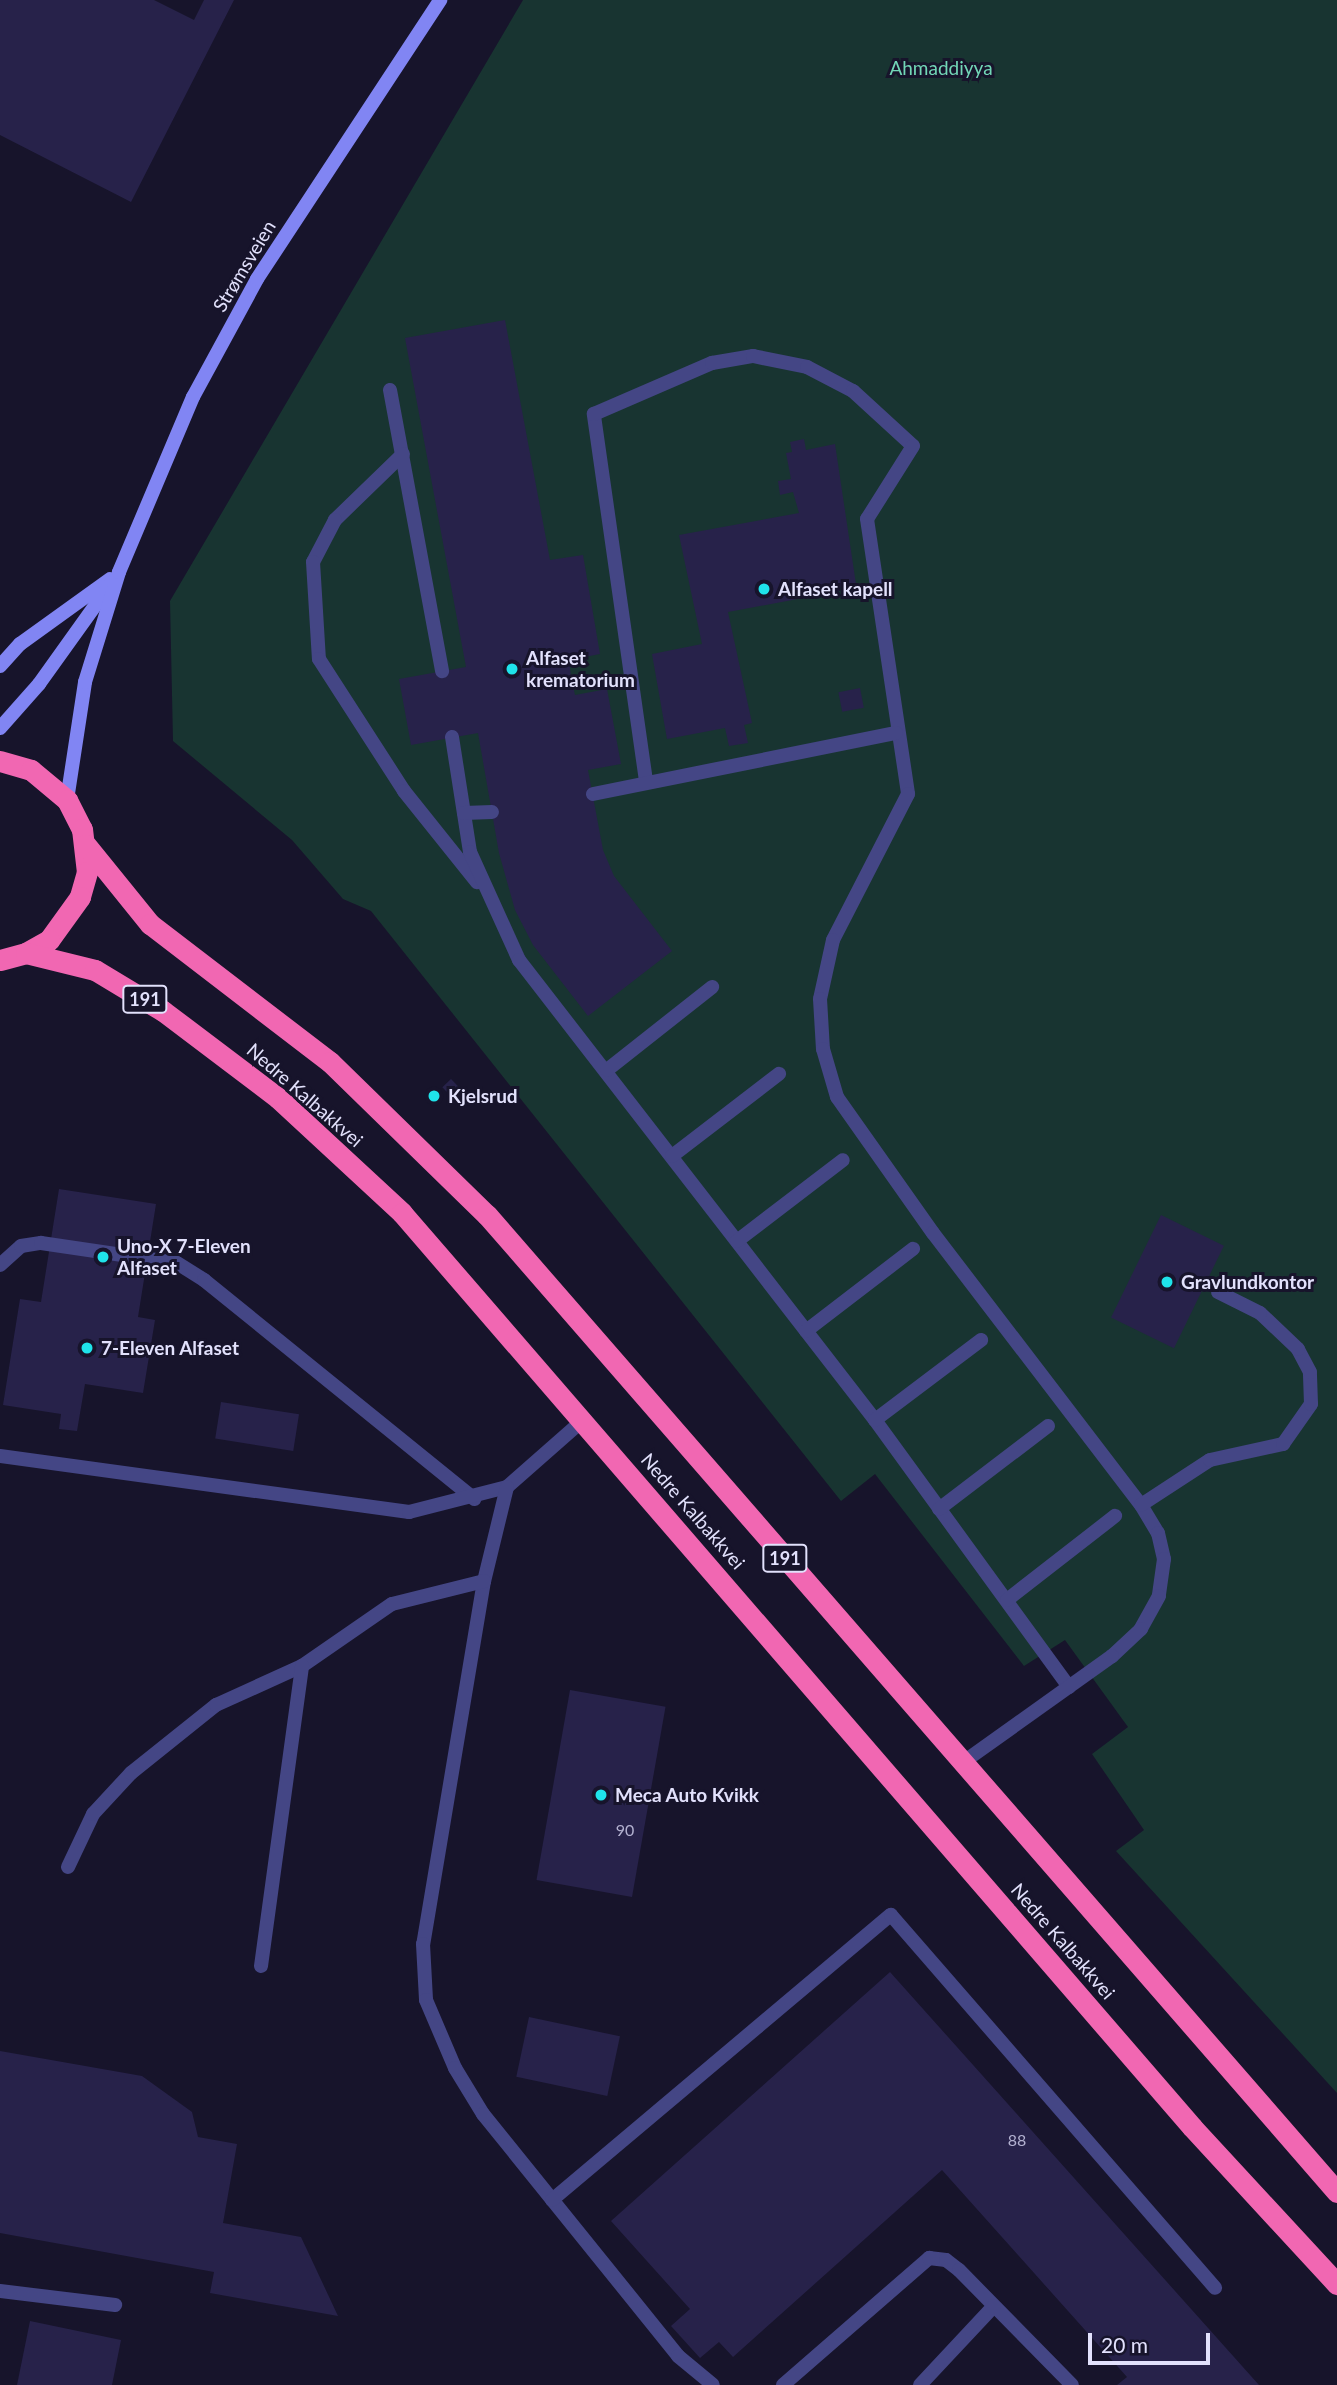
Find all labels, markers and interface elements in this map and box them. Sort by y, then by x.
park label: Ahmaddiyya [889,57,993,79]
street label: Strømsveien [208,216,280,316]
place label: Alfaset kapell [778,578,893,600]
marker: Alfaset kapell [756,581,772,597]
place label: Alfaset krematorium [526,647,635,691]
marker: Alfaset krematorium [504,661,520,677]
road number: 191 [122,984,168,1014]
street label: Nedre Kalbakkvei [242,1038,368,1152]
place label: Kjelsrud [448,1085,518,1107]
marker: Kjelsrud [426,1088,442,1104]
place label: Uno-X 7-Eleven Alfaset [117,1235,251,1279]
marker: Uno-X 7-Eleven Alfaset [95,1249,111,1265]
place label: Gravlundkontor [1181,1271,1314,1293]
marker: Gravlundkontor [1159,1274,1175,1290]
place label: 7-Eleven Alfaset [101,1337,240,1359]
marker: 7-Eleven Alfaset [79,1340,95,1356]
street label: Nedre Kalbakkvei [636,1448,750,1574]
road number: 191 [762,1544,808,1573]
place label: Meca Auto Kvikk [615,1784,760,1806]
marker: Meca Auto Kvikk [593,1787,609,1803]
house number: 90 [616,1820,634,1840]
street label: Nedre Kalbakkvei [1006,1878,1120,2004]
house number: 88 [1008,2130,1026,2150]
scale bar [1092,2318,1214,2362]
text: 20 m [1101,2332,1148,2357]

